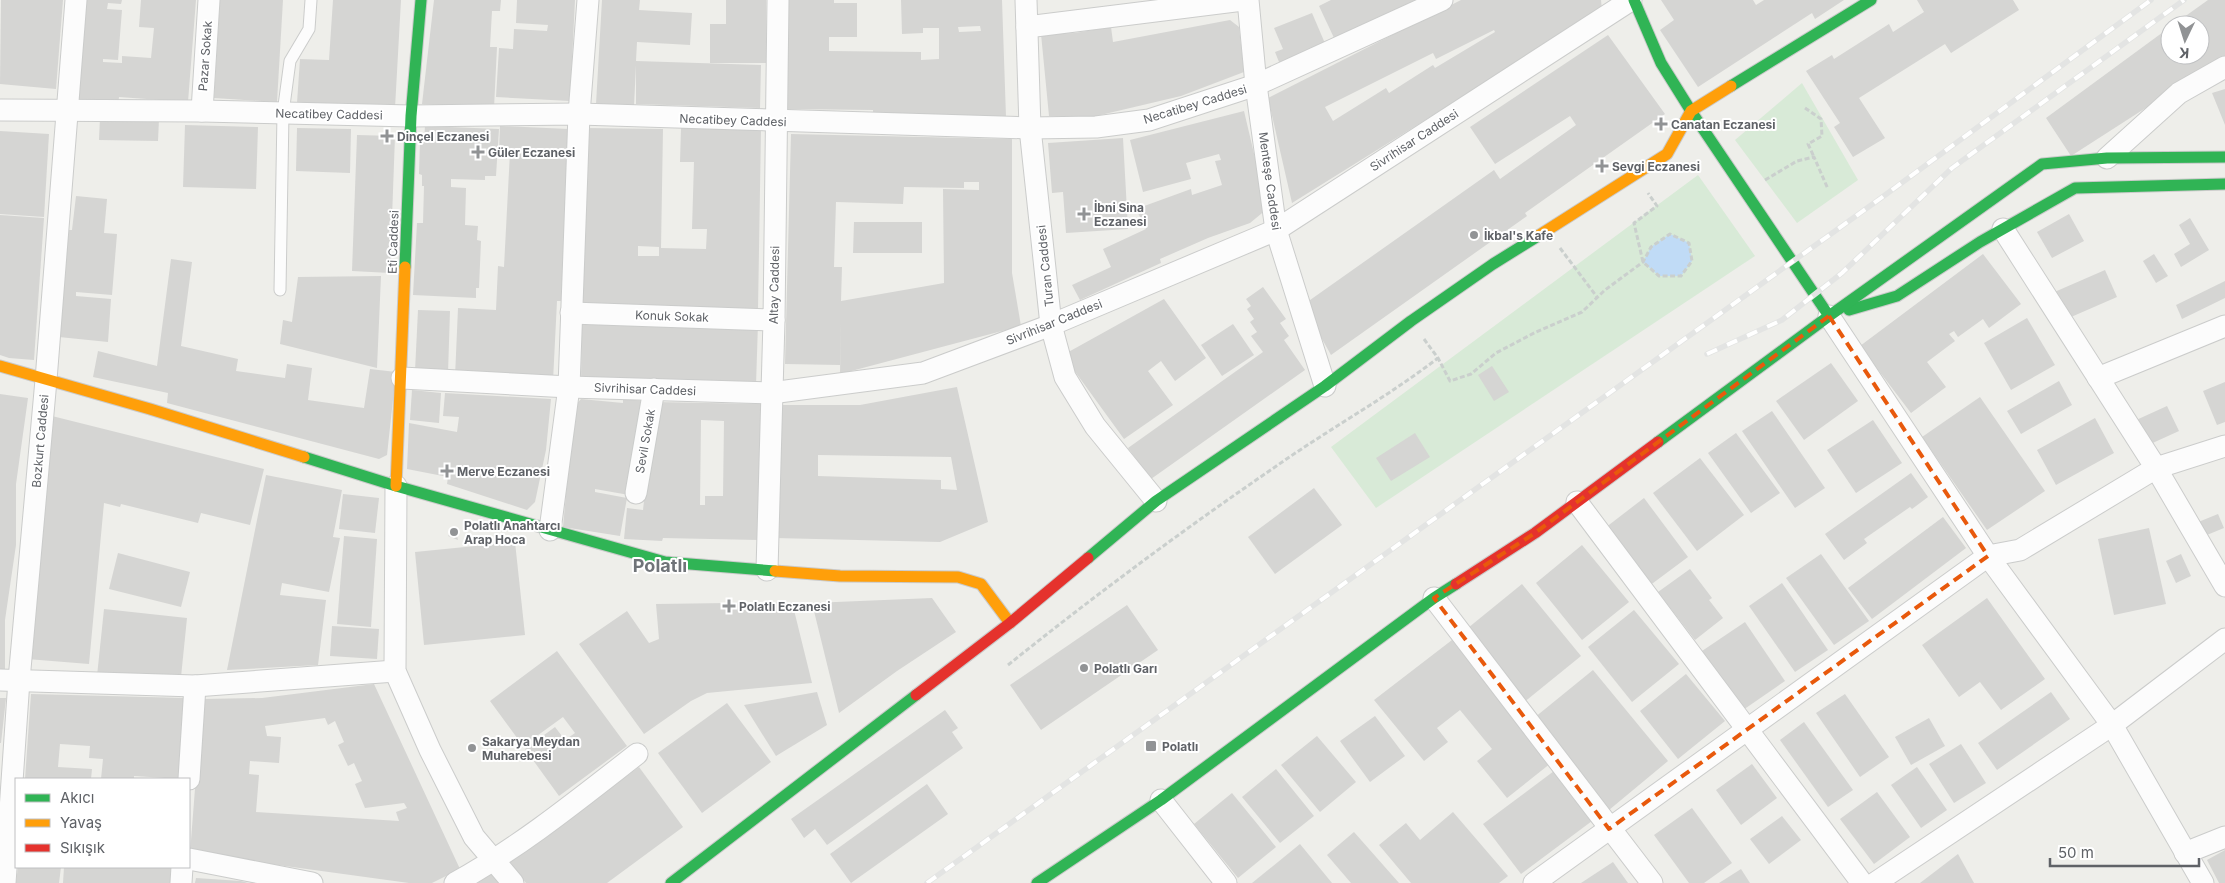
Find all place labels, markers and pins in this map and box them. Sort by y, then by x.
place label: Canatan Eczanesi [1671,117,1776,132]
marker: Canatan Eczanesi [1655,118,1667,130]
place label: Dinçel Eczanesi [397,129,489,144]
marker: Dinçel Eczanesi [381,130,393,142]
place label: Güler Eczanesi [488,145,575,160]
marker: Güler Eczanesi [472,146,484,158]
place label: Sevgi Eczanesi [1612,159,1700,174]
marker: Sevgi Eczanesi [1596,160,1608,172]
place label: İbni Sina Eczanesi [1094,200,1147,229]
marker: İbni Sina Eczanesi [1078,208,1090,220]
place label: İkbal's Kafe [1484,228,1553,243]
marker: İkbal's Kafe [1468,229,1480,241]
place label: Merve Eczanesi [457,464,550,479]
marker: Merve Eczanesi [441,465,453,477]
place label: Polatlı Anahtarcı Arap Hoca [464,518,560,547]
marker: Polatlı Anahtarcı Arap Hoca [448,526,460,538]
place label: Polatlı Eczanesi [739,599,831,614]
marker: Polatlı Eczanesi [723,600,735,612]
place label: Polatlı Garı [1094,661,1157,676]
marker: Polatlı Garı [1078,662,1090,674]
place label: Sakarya Meydan Muharebesi [482,734,580,763]
marker: Polatlı [1144,739,1158,753]
place label: Polatlı [1162,739,1198,754]
marker: Sakarya Meydan Muharebesi [466,742,478,754]

